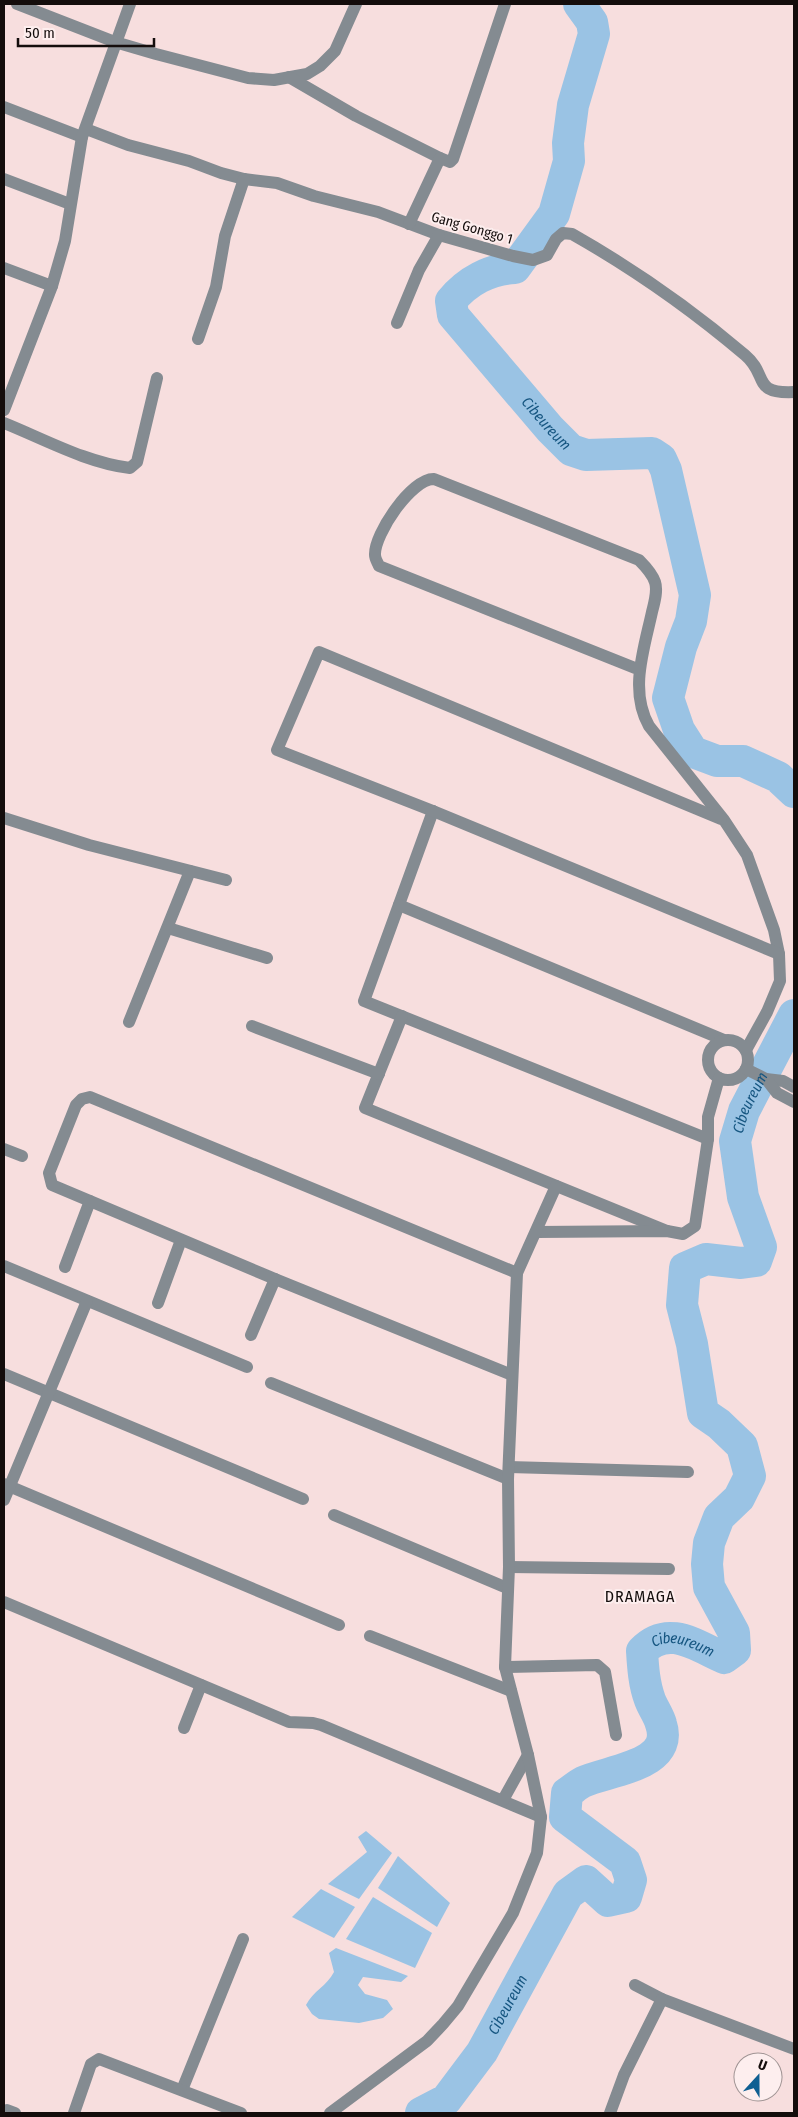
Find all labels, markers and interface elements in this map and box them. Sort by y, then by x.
scale bar [18,15,154,47]
text: 50 m [25,24,55,42]
street label: Gang Gonggo 1 [429,208,515,248]
water label: Cibeureum [518,393,575,454]
water label: Cibeureum [729,1069,772,1135]
district label: DRAMAGA [605,1587,675,1606]
water label: Cibeureum [648,1629,717,1661]
water label: Cibeureum [484,1972,531,2038]
north arrow [733,2052,783,2102]
text: U [756,2056,769,2075]

